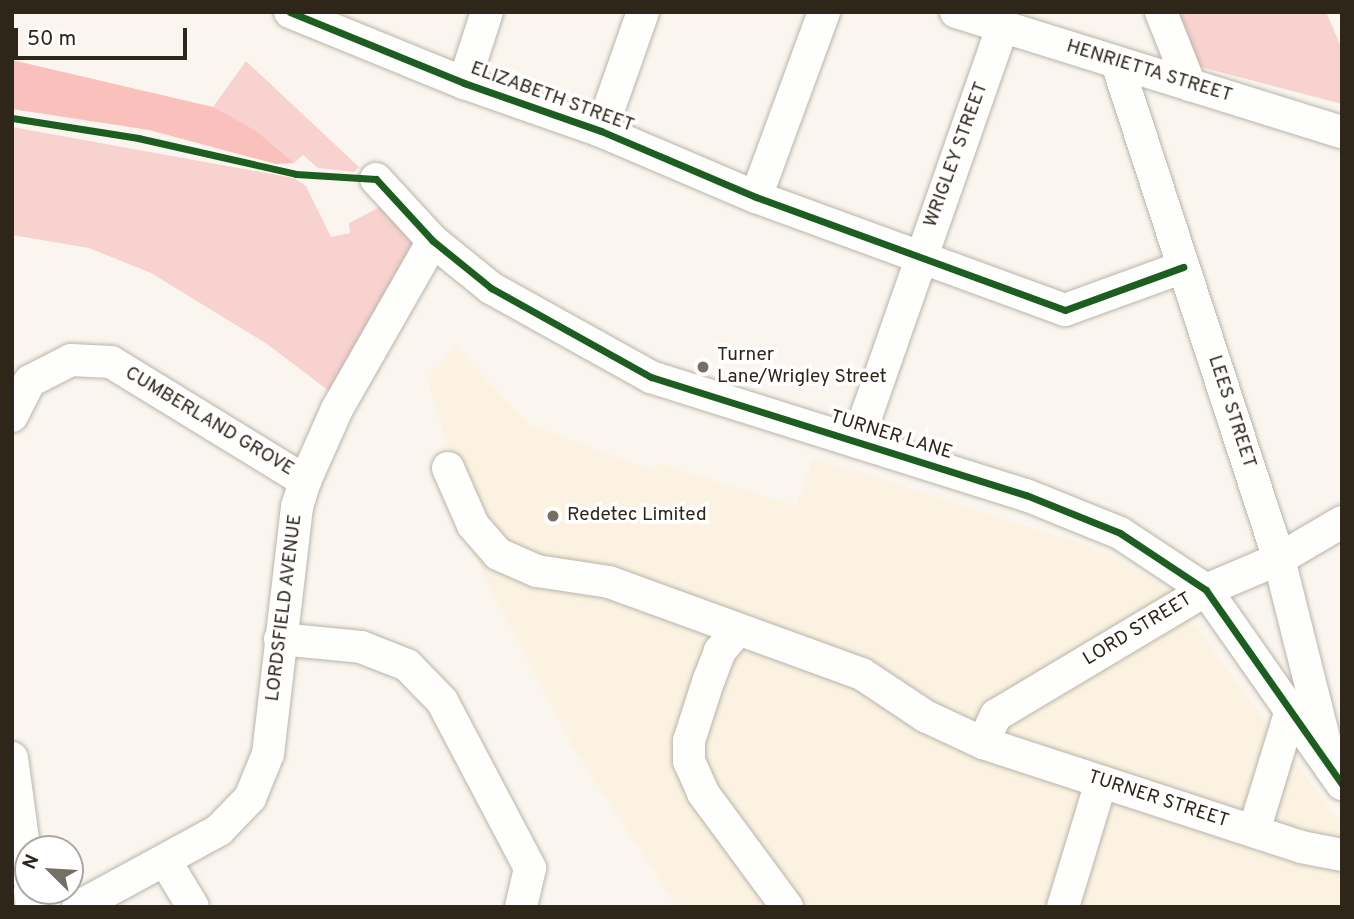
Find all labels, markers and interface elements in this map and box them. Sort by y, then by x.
scale bar [18,14,191,58]
text: 50 m [27,26,76,53]
street label: HENRIETTA STREET [1063,36,1235,108]
street label: ELIZABETH STREET [467,58,637,138]
street label: WRIGLEY STREET [920,79,994,231]
place label: Turner Lane/Wrigley Street [717,345,887,389]
street label: LEES STREET [1202,353,1260,471]
marker: Turner Lane/Wrigley Street [695,359,711,375]
street label: CUMBERLAND GROVE [120,362,298,482]
street label: TURNER LANE [827,407,955,465]
place label: Redetec Limited [567,505,707,527]
marker: Redetec Limited [545,508,561,524]
street label: LORDSFIELD AVENUE [262,513,308,703]
street label: LORD STREET [1079,589,1197,671]
street label: TURNER STREET [1085,766,1231,834]
north arrow [14,835,84,905]
text: N [18,851,45,873]

